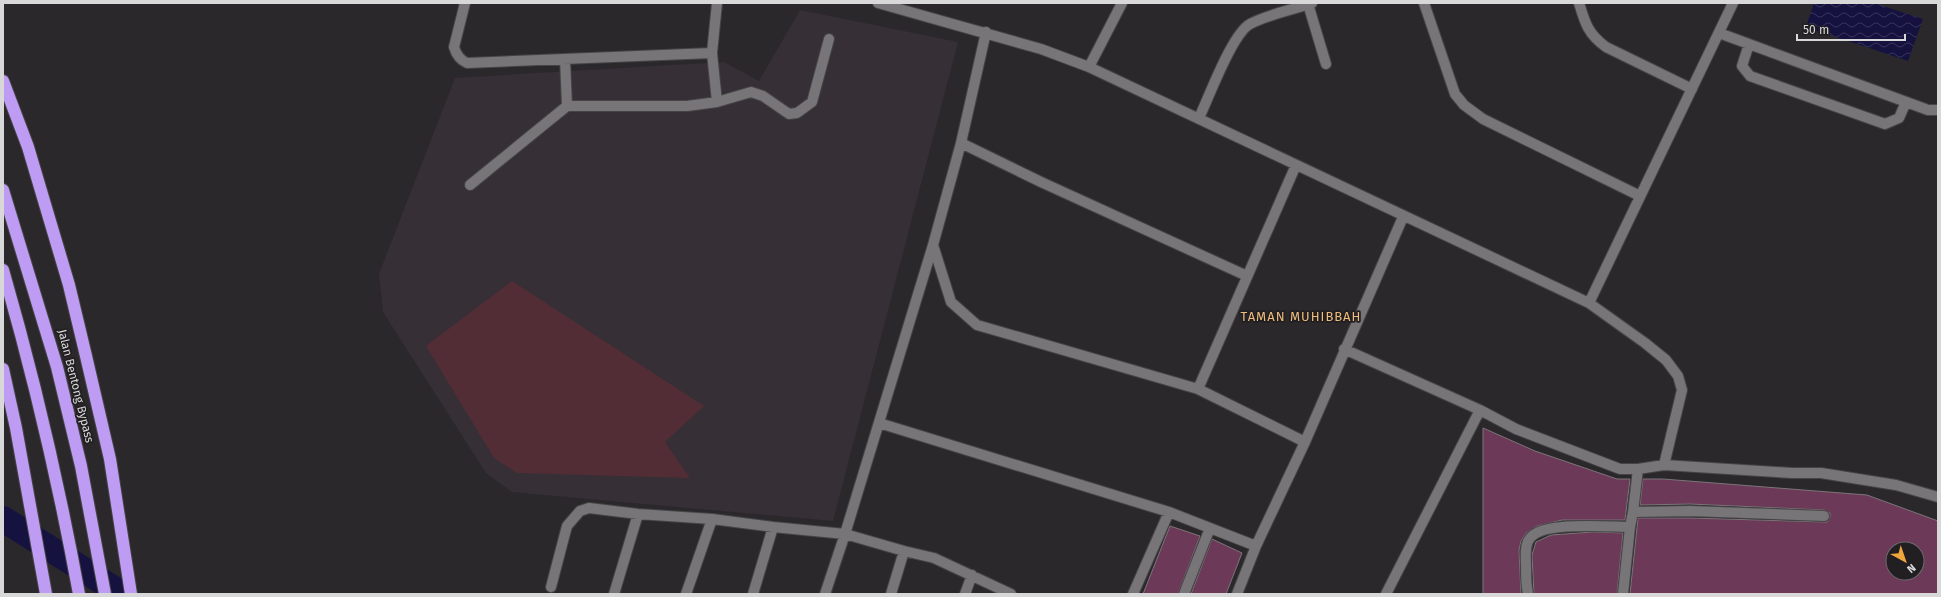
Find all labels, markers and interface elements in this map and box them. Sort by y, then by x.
scale bar [1797,16,1905,42]
text: 50 m [1803,23,1829,37]
district label: TAMAN MUHIBBAH [1241,309,1361,324]
street label: Jalan Bentong Bypass [55,328,97,445]
north arrow [1885,541,1925,581]
text: N [1904,561,1918,576]

